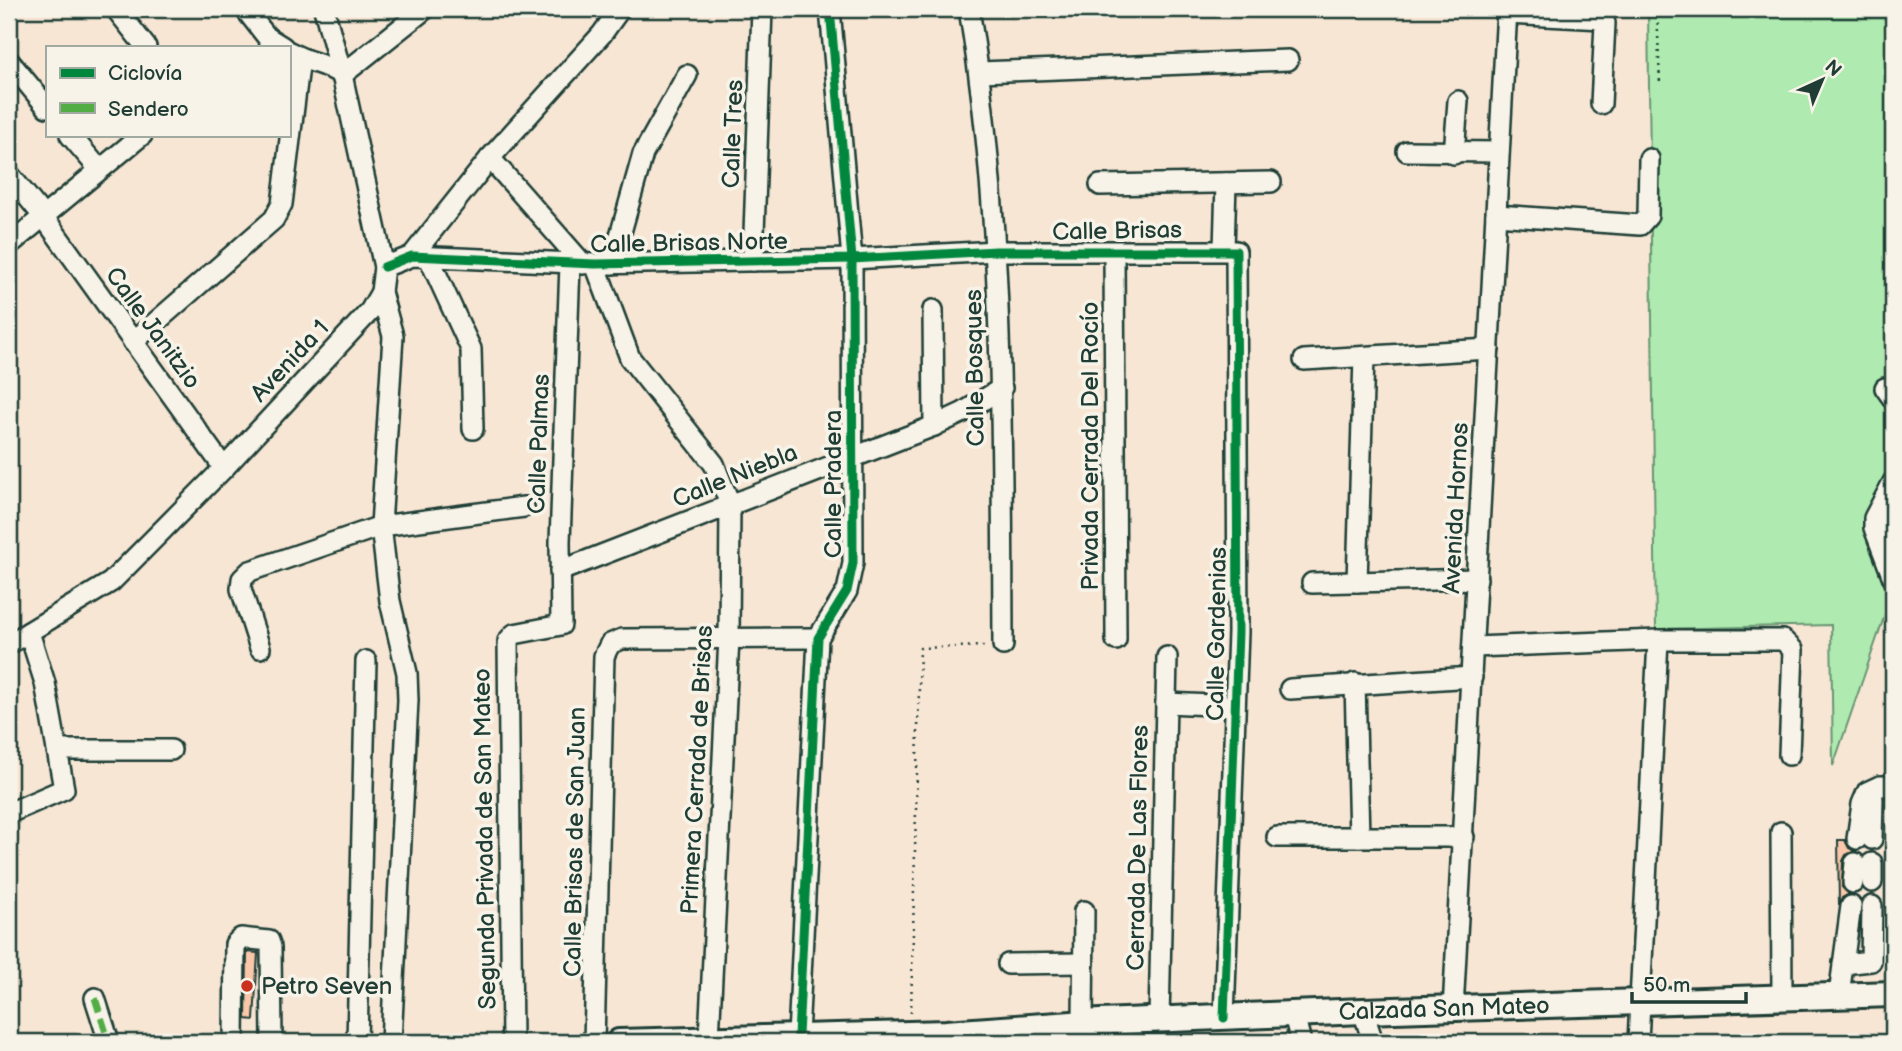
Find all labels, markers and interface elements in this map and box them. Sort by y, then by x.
legend [46,46,290,136]
north arrow [1786,46,1856,116]
text: N [1820,56,1846,82]
text: Ciclovía [108,61,182,86]
street label: Calle Tres [717,79,749,189]
text: Sendero [108,97,189,122]
street label: Calle Brisas [1052,215,1182,247]
street label: Calle Brisas Norte [590,227,788,259]
street label: Calle Janitzio [99,261,207,395]
street label: Calle Bosques [959,289,991,447]
street label: Privada Cerrada Del Rocío [1076,302,1105,590]
street label: Avenida 1 [245,314,335,408]
street label: Calle Palmas [522,373,556,515]
street label: Calle Pradera [819,410,848,558]
street label: Avenida Hornos [1437,422,1475,594]
street label: Calle Niebla [668,438,802,514]
street label: Calle Gardenias [1201,547,1233,721]
street label: Primera Cerrada de Brisas [675,624,719,915]
street label: Segunda Privada de San Mateo [468,668,502,1010]
street label: Calle Brisas de San Juan [558,707,592,977]
street label: Cerrada De Las Flores [1121,725,1155,971]
scale bar [1632,960,1746,1004]
place label: Petro Seven [261,972,392,1001]
text: 50 m [1643,973,1690,998]
marker: Petro Seven [239,978,255,994]
street label: Calzada San Mateo [1338,991,1550,1027]

